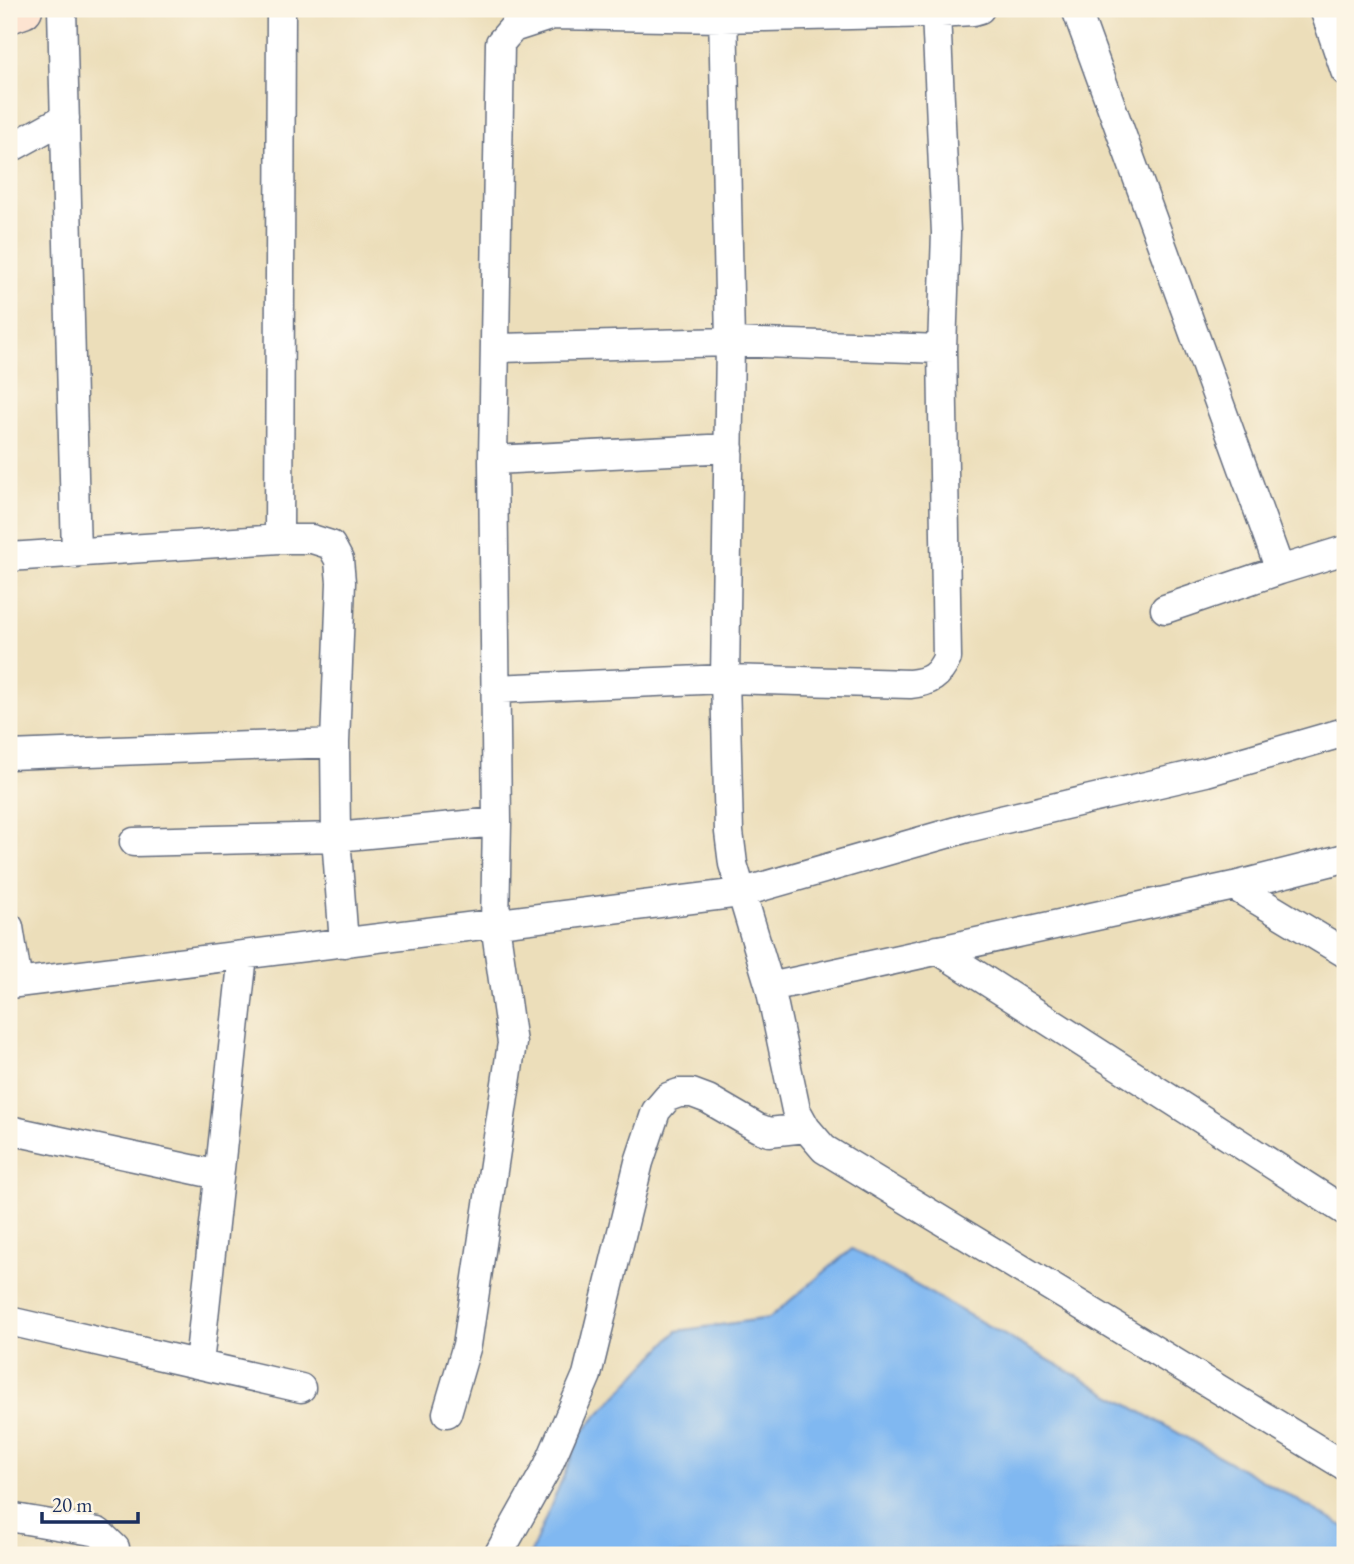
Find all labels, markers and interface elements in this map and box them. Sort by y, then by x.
scale bar [42,1480,138,1524]
text: 20 m [52,1491,93,1518]

